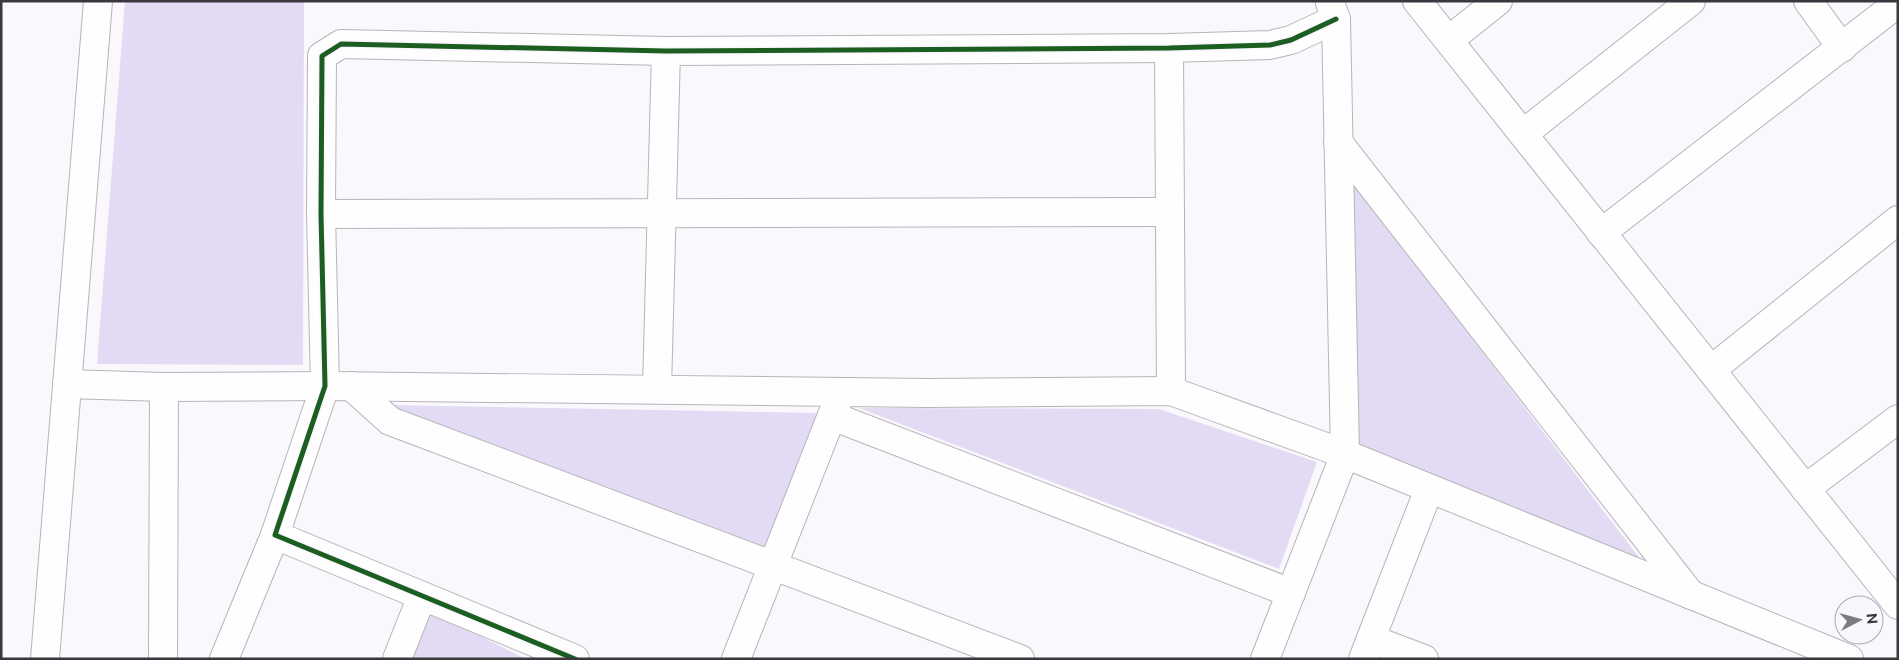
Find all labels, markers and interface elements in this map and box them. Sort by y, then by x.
north arrow [1834,595,1884,645]
text: N [1863,612,1880,625]

